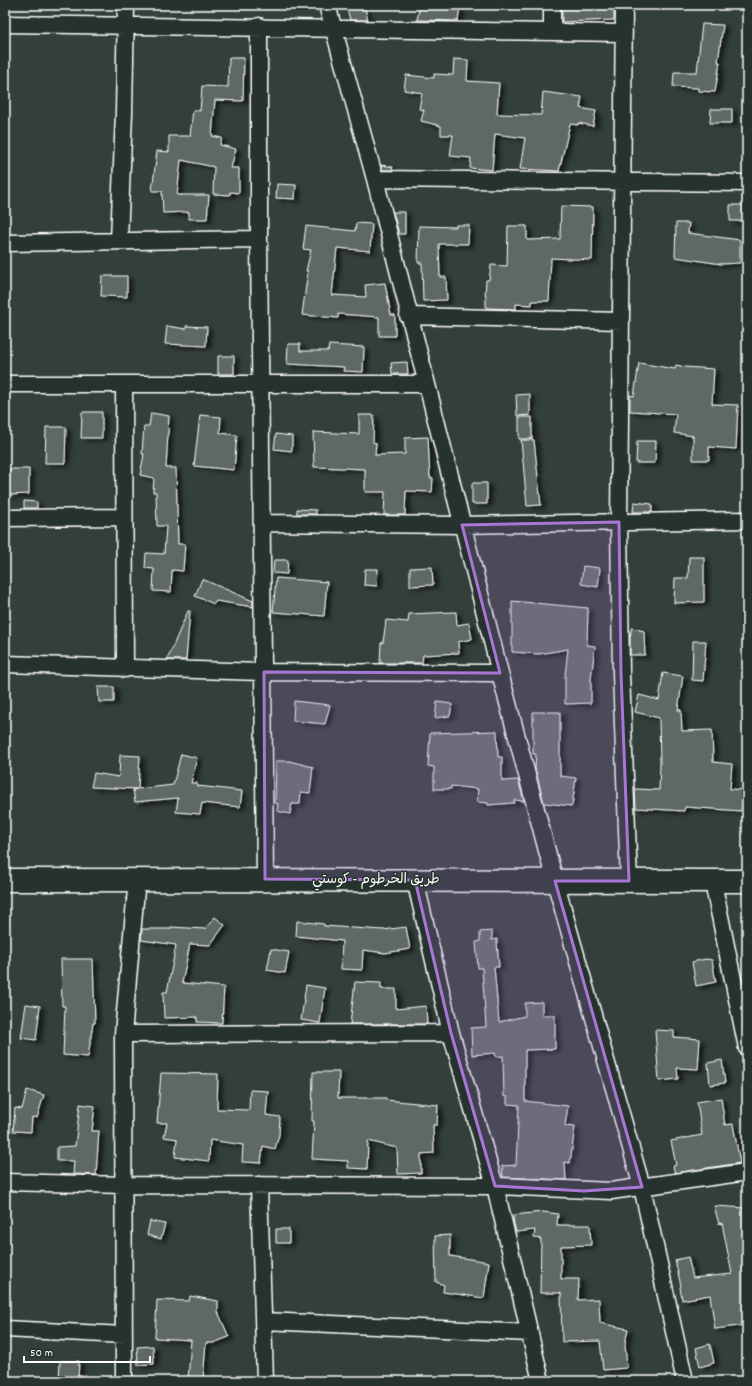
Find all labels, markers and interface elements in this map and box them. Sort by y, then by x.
street label: طريق الخرطوم - كوستي [312,870,440,891]
scale bar [24,1338,150,1364]
text: 50 m [30,1345,53,1362]

